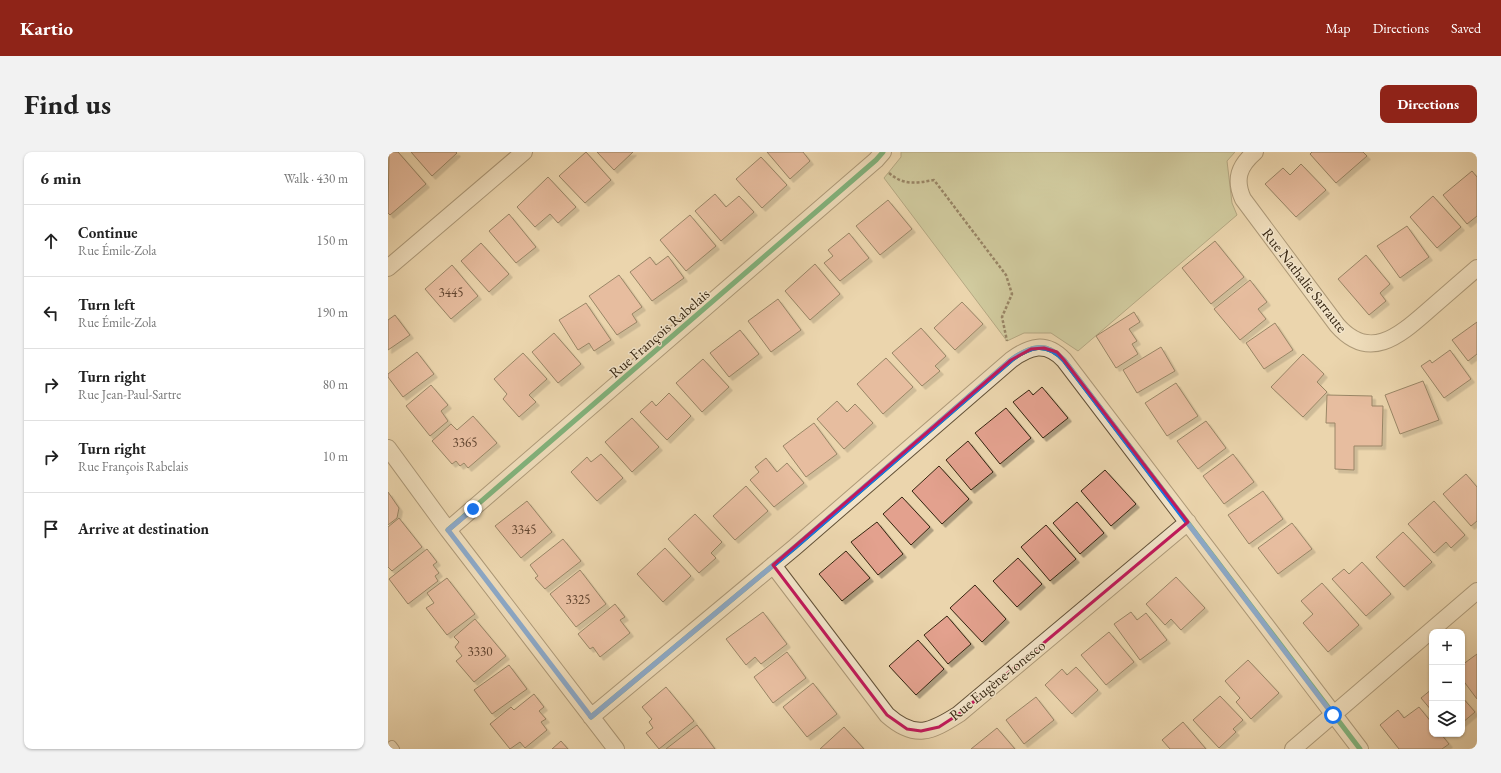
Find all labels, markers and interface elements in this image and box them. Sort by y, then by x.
text: Kartio [20,16,73,41]
text: Map [1325,19,1351,37]
text: Directions [1373,19,1429,37]
text: Saved [1451,19,1481,37]
button: Directions [1380,85,1477,123]
text: Find us [24,86,111,122]
text: 6 min [40,167,81,189]
text: Walk · 430 m [284,170,348,187]
text: Continue [78,223,138,242]
street label: Rue Nathalie Sarraute [1258,224,1352,336]
icon: ahead [40,230,62,252]
text: 150 m [317,232,348,249]
text: Rue Émile-Zola [78,242,157,259]
house number: 3445 [439,284,463,301]
street label: Rue François Rabelais [605,284,713,382]
text: Turn left [78,295,135,314]
icon: left [40,302,62,324]
text: 190 m [317,304,348,321]
text: Rue Émile-Zola [78,314,157,331]
text: Turn right [78,367,146,386]
icon: right [40,374,62,396]
text: 80 m [323,376,348,393]
text: Rue Jean-Paul-Sartre [78,386,181,403]
house number: 3365 [453,434,477,451]
text: Turn right [78,439,146,458]
icon: right [40,446,62,468]
text: 10 m [323,448,348,465]
text: Rue François Rabelais [78,458,188,475]
route end [464,500,482,518]
icon: arrive [40,518,62,540]
text: Arrive at destination [78,519,209,538]
house number: 3345 [512,521,536,538]
house number: 3325 [566,591,590,608]
map controls [1429,629,1465,737]
button: + [1429,629,1465,665]
street label: Rue Eugène-Ionesco [945,635,1049,725]
house number: 3330 [468,643,492,660]
button: − [1429,665,1465,701]
button: layers [1429,701,1465,737]
route start [1324,706,1342,724]

